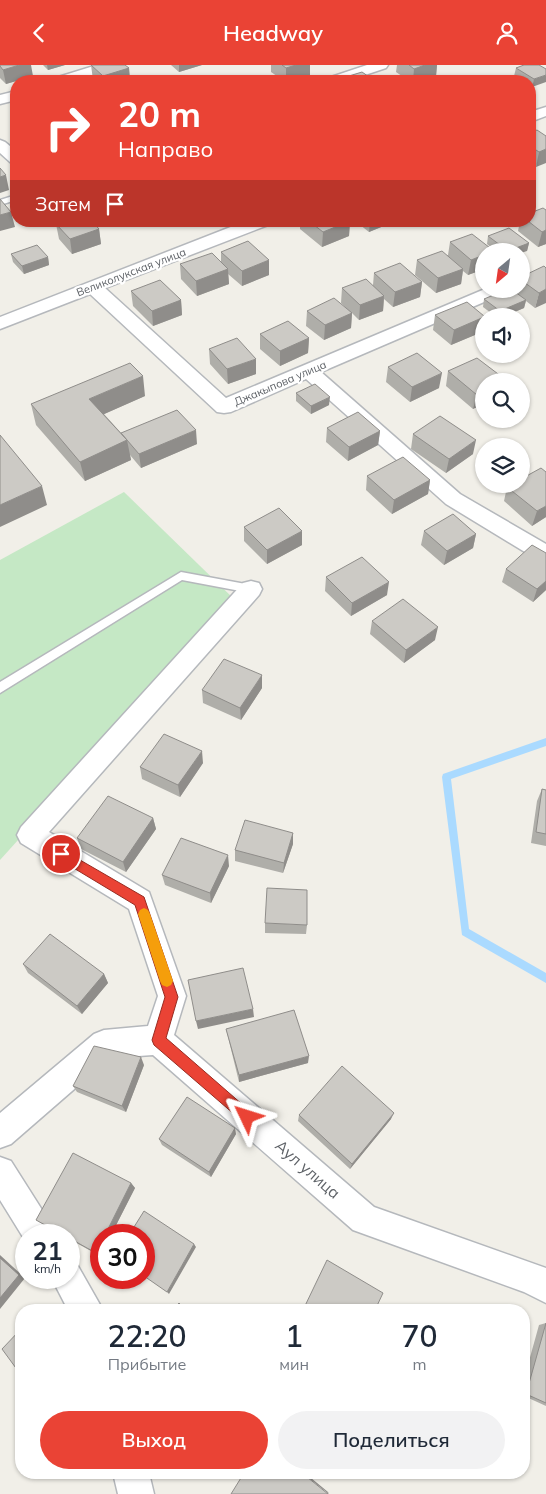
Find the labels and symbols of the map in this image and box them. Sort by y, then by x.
north arrow [475,243,530,297]
street label: Великолукская улица [74,245,188,299]
street label: Джакыпова улица [232,357,328,409]
pin [40,833,82,875]
position arrow [220,1090,272,1142]
street label: Аул улица [271,1135,345,1203]
speed limit sign: 30 [90,1224,155,1289]

